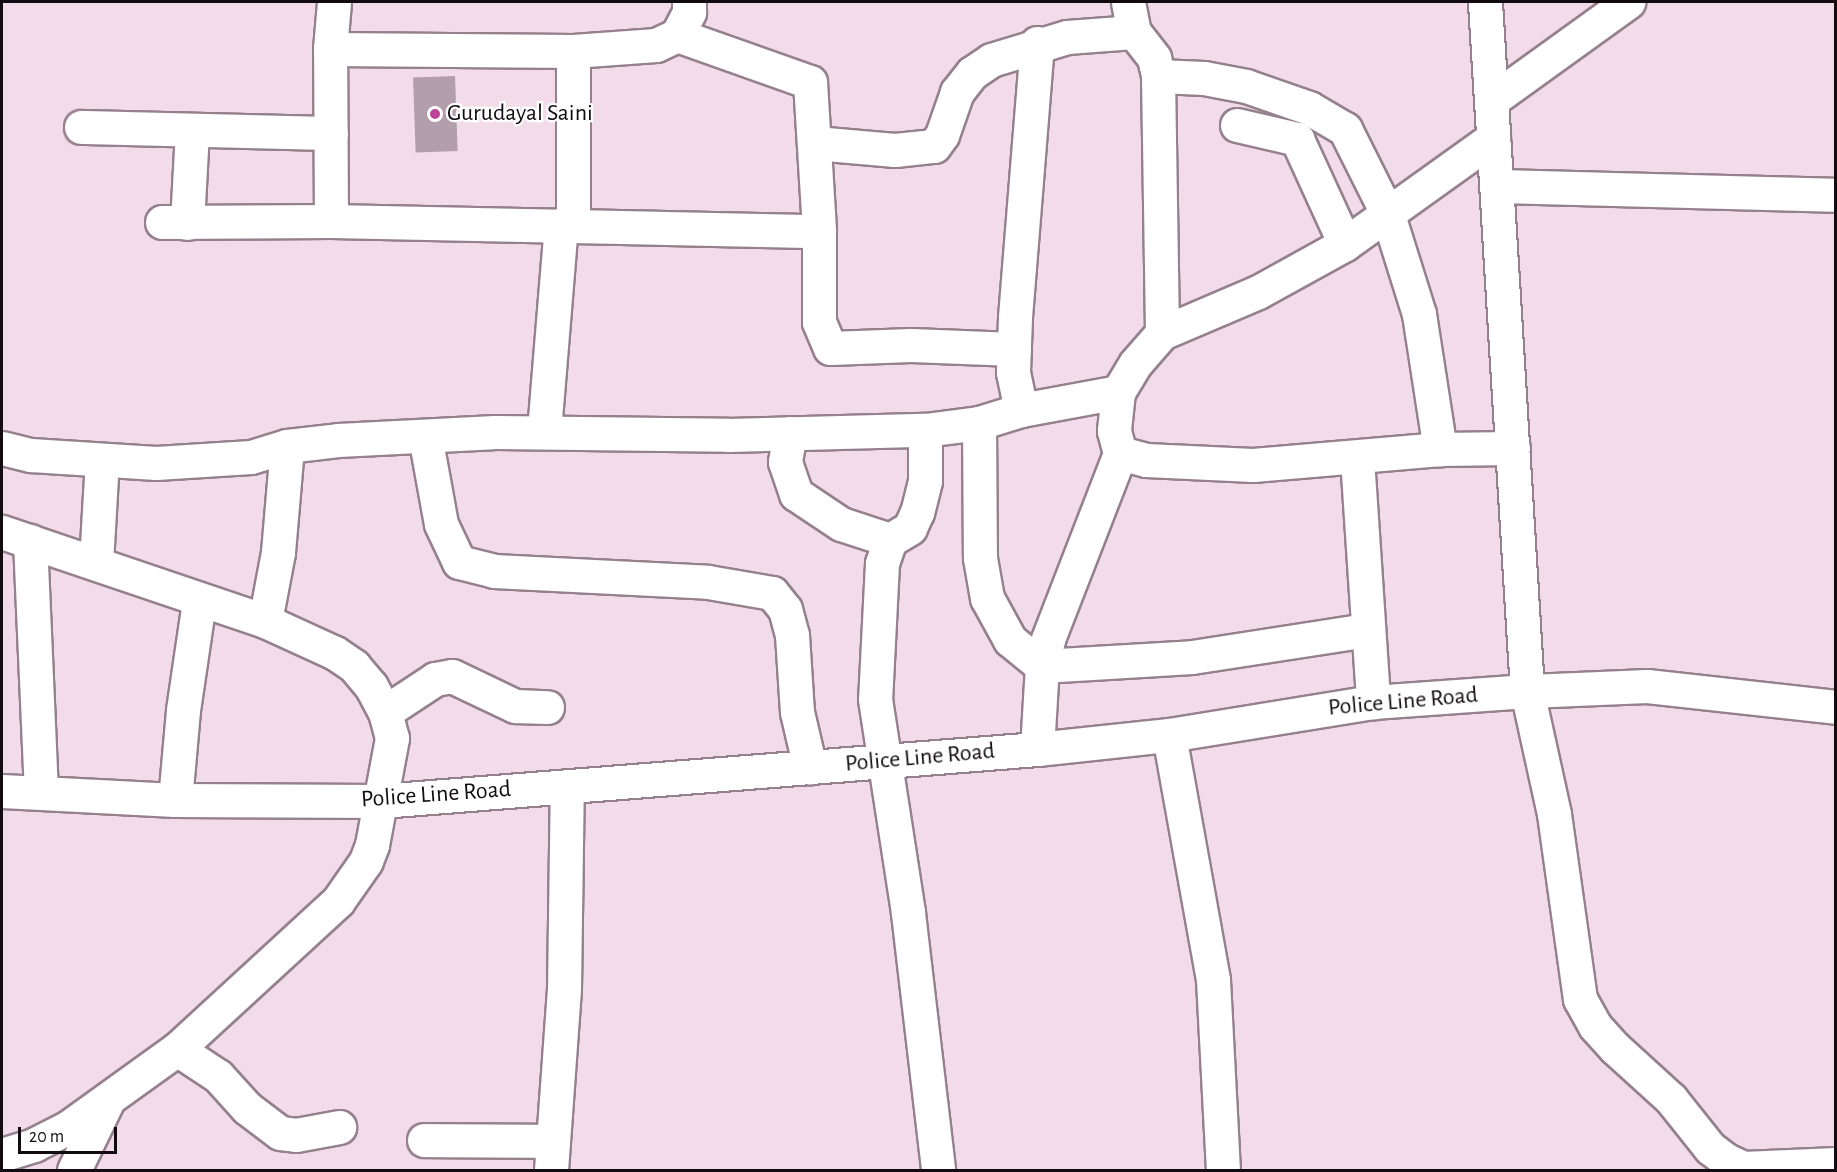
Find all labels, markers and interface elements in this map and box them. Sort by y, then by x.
place label: Gurudayal Saini [447,100,593,128]
marker: Gurudayal Saini [428,107,442,121]
street label: Police Line Road [1327,681,1479,723]
street label: Police Line Road [844,737,996,779]
street label: Police Line Road [360,775,512,815]
scale bar [21,1115,120,1153]
text: 20 m [29,1128,64,1146]

